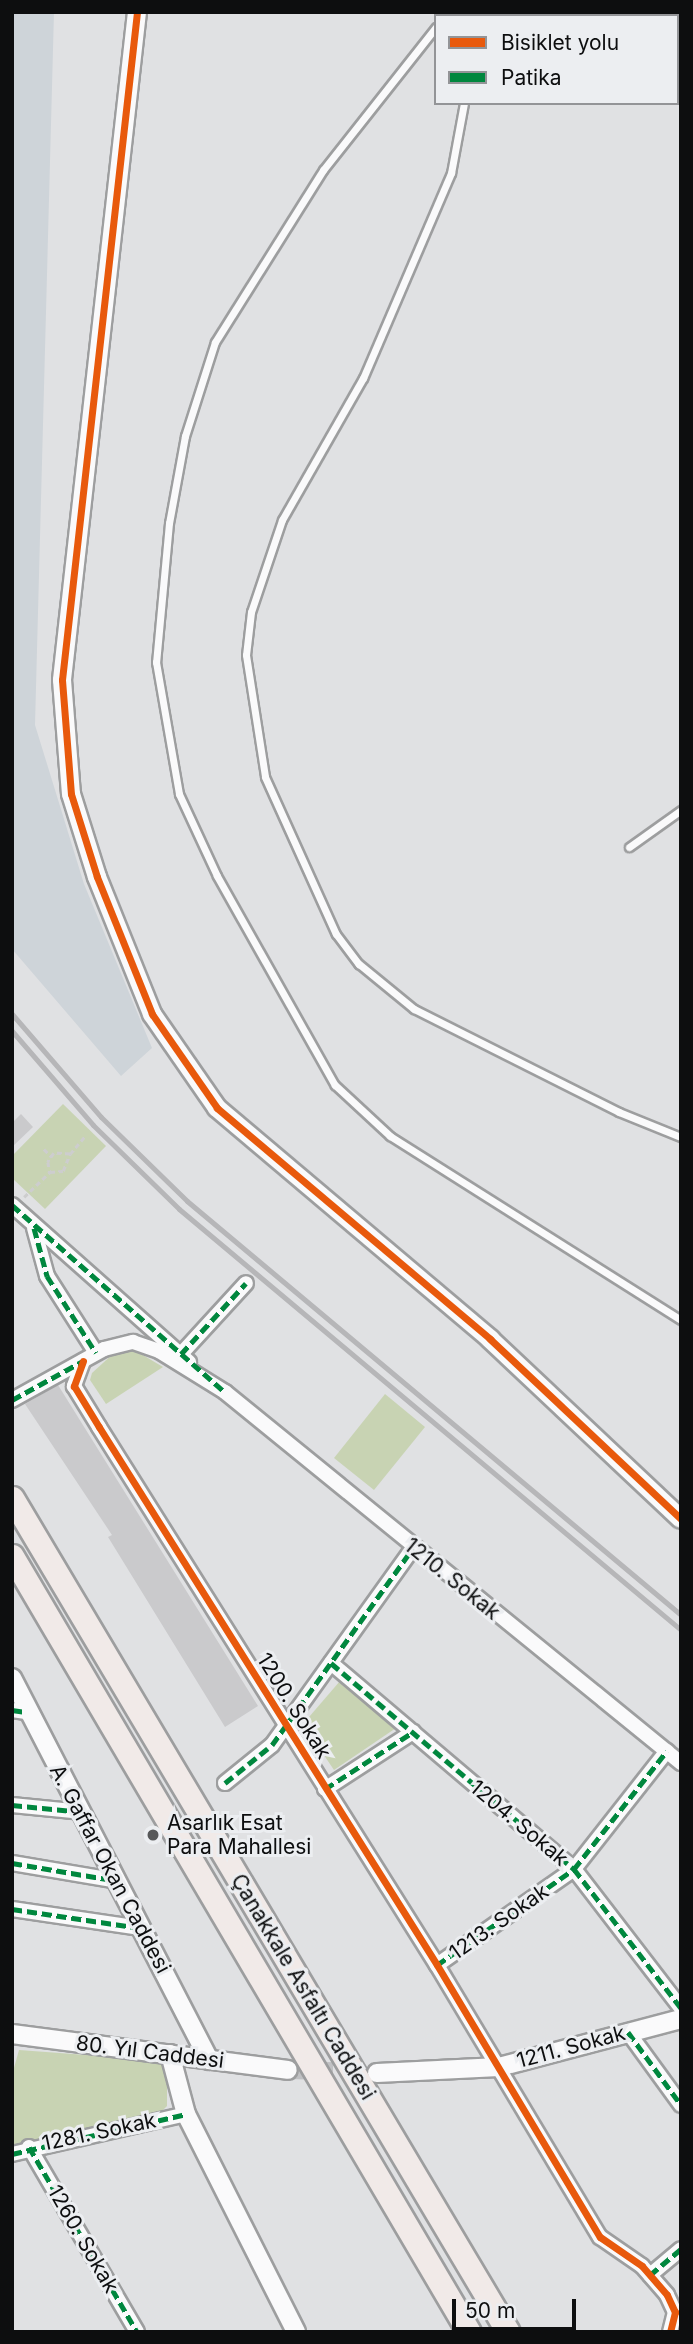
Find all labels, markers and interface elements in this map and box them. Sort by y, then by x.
legend [434,14,679,105]
text: Bisiklet yolu [501,30,619,55]
text: Patika [501,65,561,90]
street label: 1210. Sokak [399,1533,505,1625]
street label: 1200. Sokak [251,1648,337,1764]
street label: A. Gaffar Okan Caddesi [44,1760,176,1978]
street label: 1204. Sokak [465,1775,573,1871]
place label: Asarlık Esat Para Mahallesi [167,1810,311,1860]
marker: Asarlık Esat Para Mahallesi [145,1827,161,1843]
street label: Çanakkale Asfaltı Caddesi [226,1870,380,2104]
street label: 1213. Sokak [445,1879,553,1965]
street label: 1211. Sokak [514,2020,628,2074]
street label: 80. Yıl Caddesi [75,2030,225,2074]
street label: 1281. Sokak [40,2108,158,2156]
street label: 1260. Sokak [42,2181,124,2297]
scale bar [455,2284,579,2328]
text: 50 m [465,2298,515,2323]

